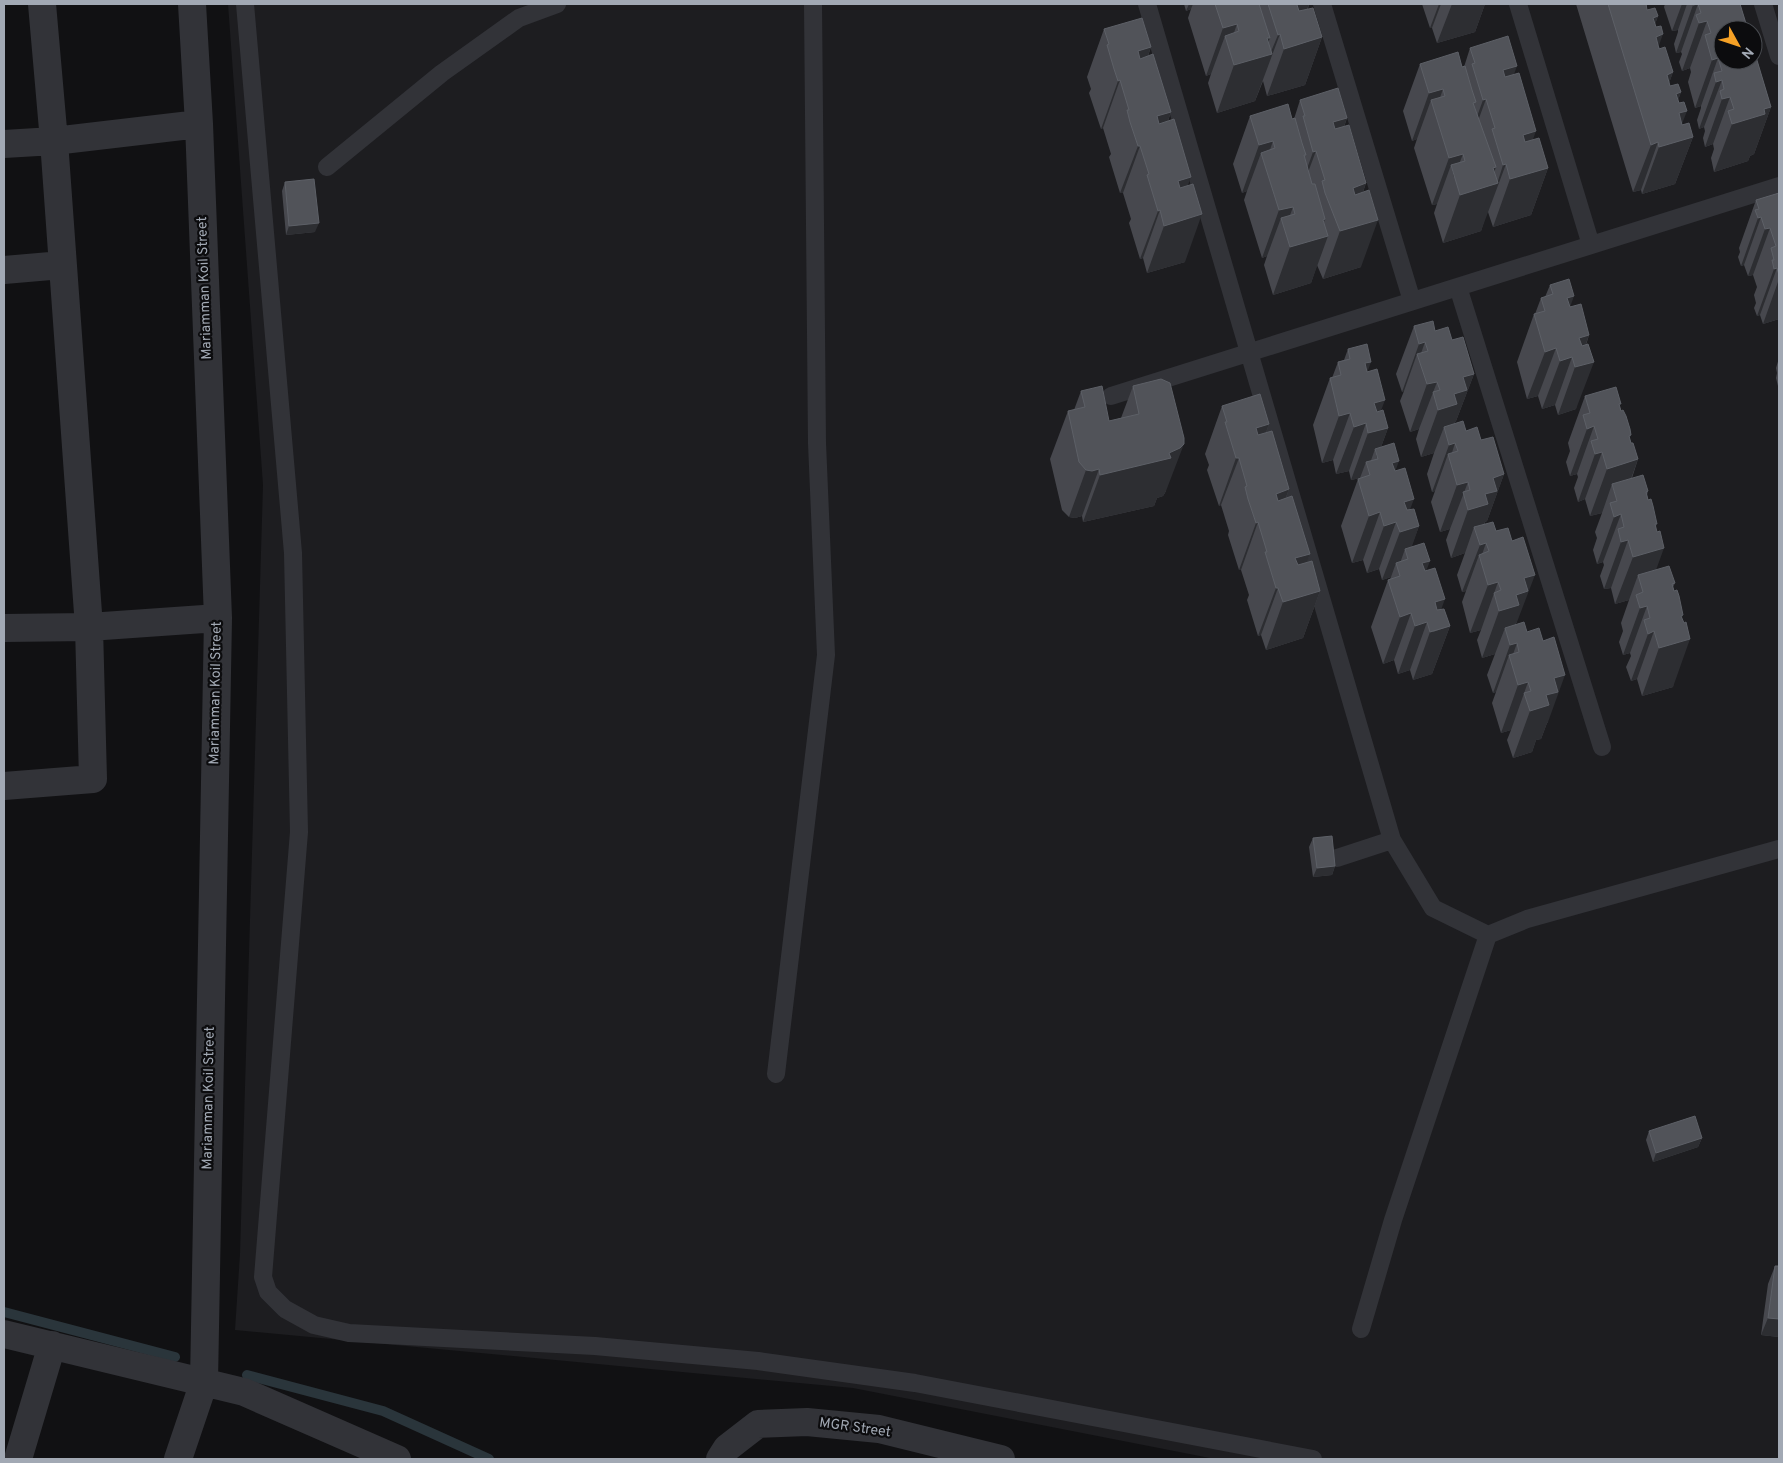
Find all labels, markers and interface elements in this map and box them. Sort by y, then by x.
north arrow [1713,20,1763,70]
text: N [1737,43,1757,62]
street label: Mariamman Koil Street [194,216,216,360]
street label: Mariamman Koil Street [206,621,226,765]
street label: Mariamman Koil Street [199,1026,219,1170]
street label: MGR Street [818,1415,892,1441]

